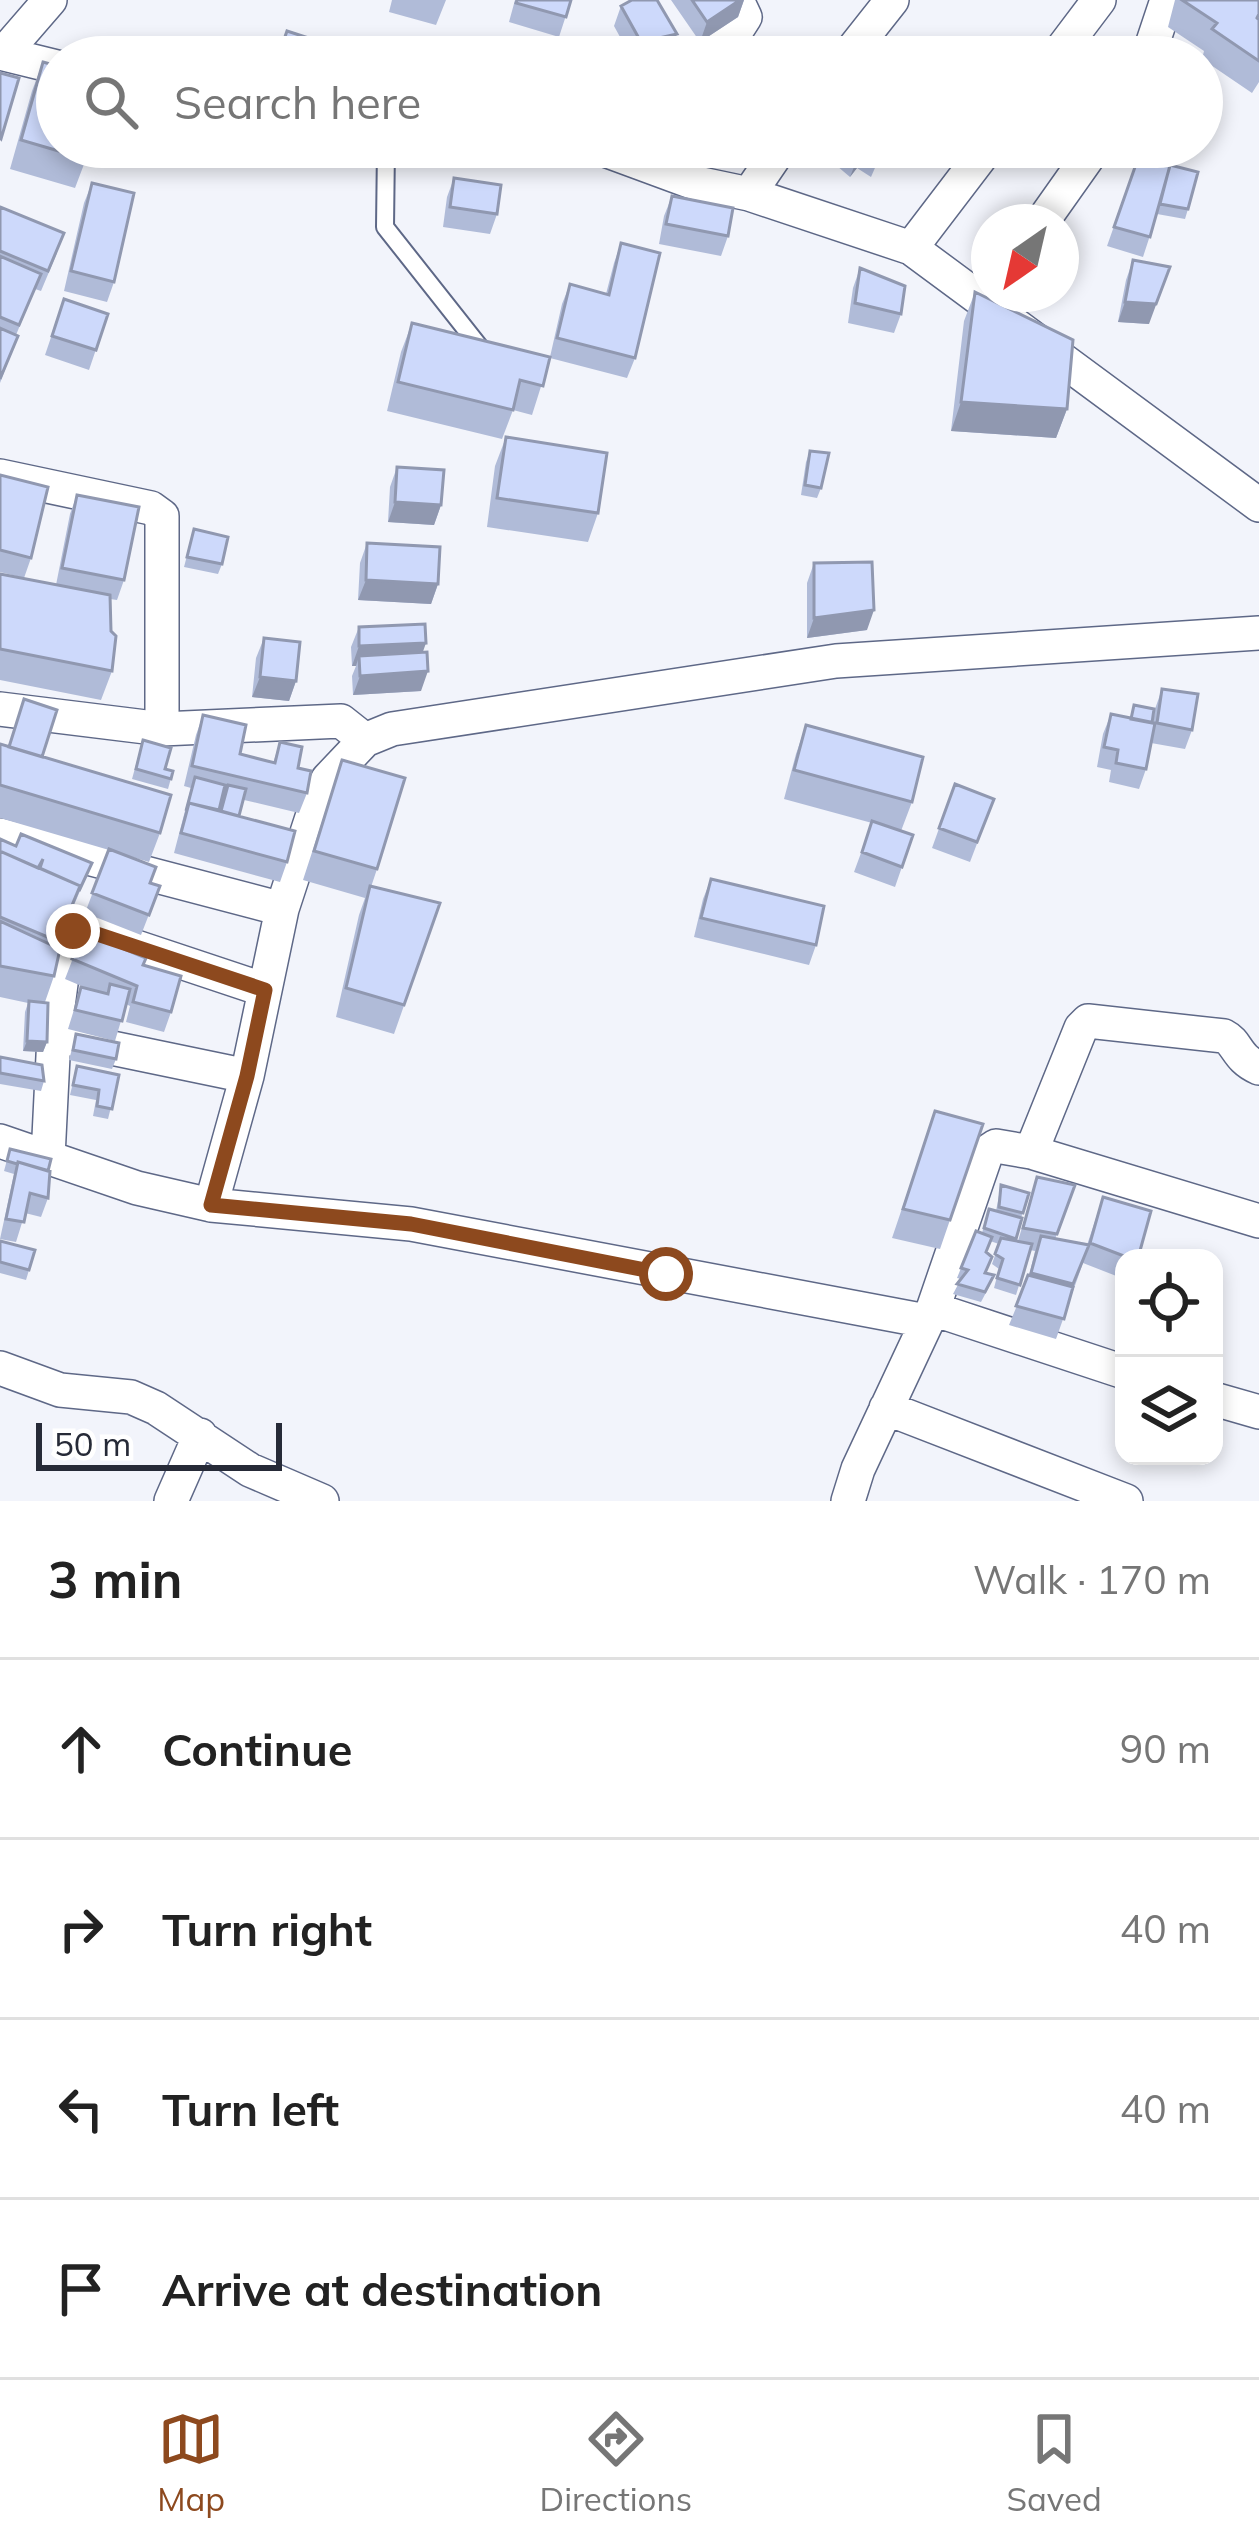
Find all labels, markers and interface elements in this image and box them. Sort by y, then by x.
search box [36,36,1223,168]
icon: search [78,69,144,135]
text: Search here [174,74,421,130]
north arrow [971,204,1079,312]
route end [46,904,100,958]
route start [639,1247,693,1301]
map controls [1115,1249,1223,1465]
button: locate [1115,1249,1223,1357]
button: layers [1115,1357,1223,1465]
scale bar [36,1417,282,1470]
text: 50 m [54,1423,131,1464]
text: 3 min [48,1547,183,1611]
text: Walk · 170 m [973,1555,1211,1604]
icon: ahead [48,1716,114,1782]
text: Continue [162,1721,352,1777]
text: 90 m [1120,1724,1211,1773]
icon: right [48,1896,114,1962]
text: Turn right [162,1901,372,1957]
text: 40 m [1120,1904,1211,1953]
icon: left [48,2076,114,2142]
text: Turn left [162,2081,339,2137]
text: 40 m [1120,2084,1211,2133]
icon: arrive [48,2256,114,2322]
text: Arrive at destination [162,2261,602,2317]
tab: Map [157,2406,225,2519]
tab: Directions [540,2406,692,2519]
tab: Saved [1007,2406,1102,2519]

